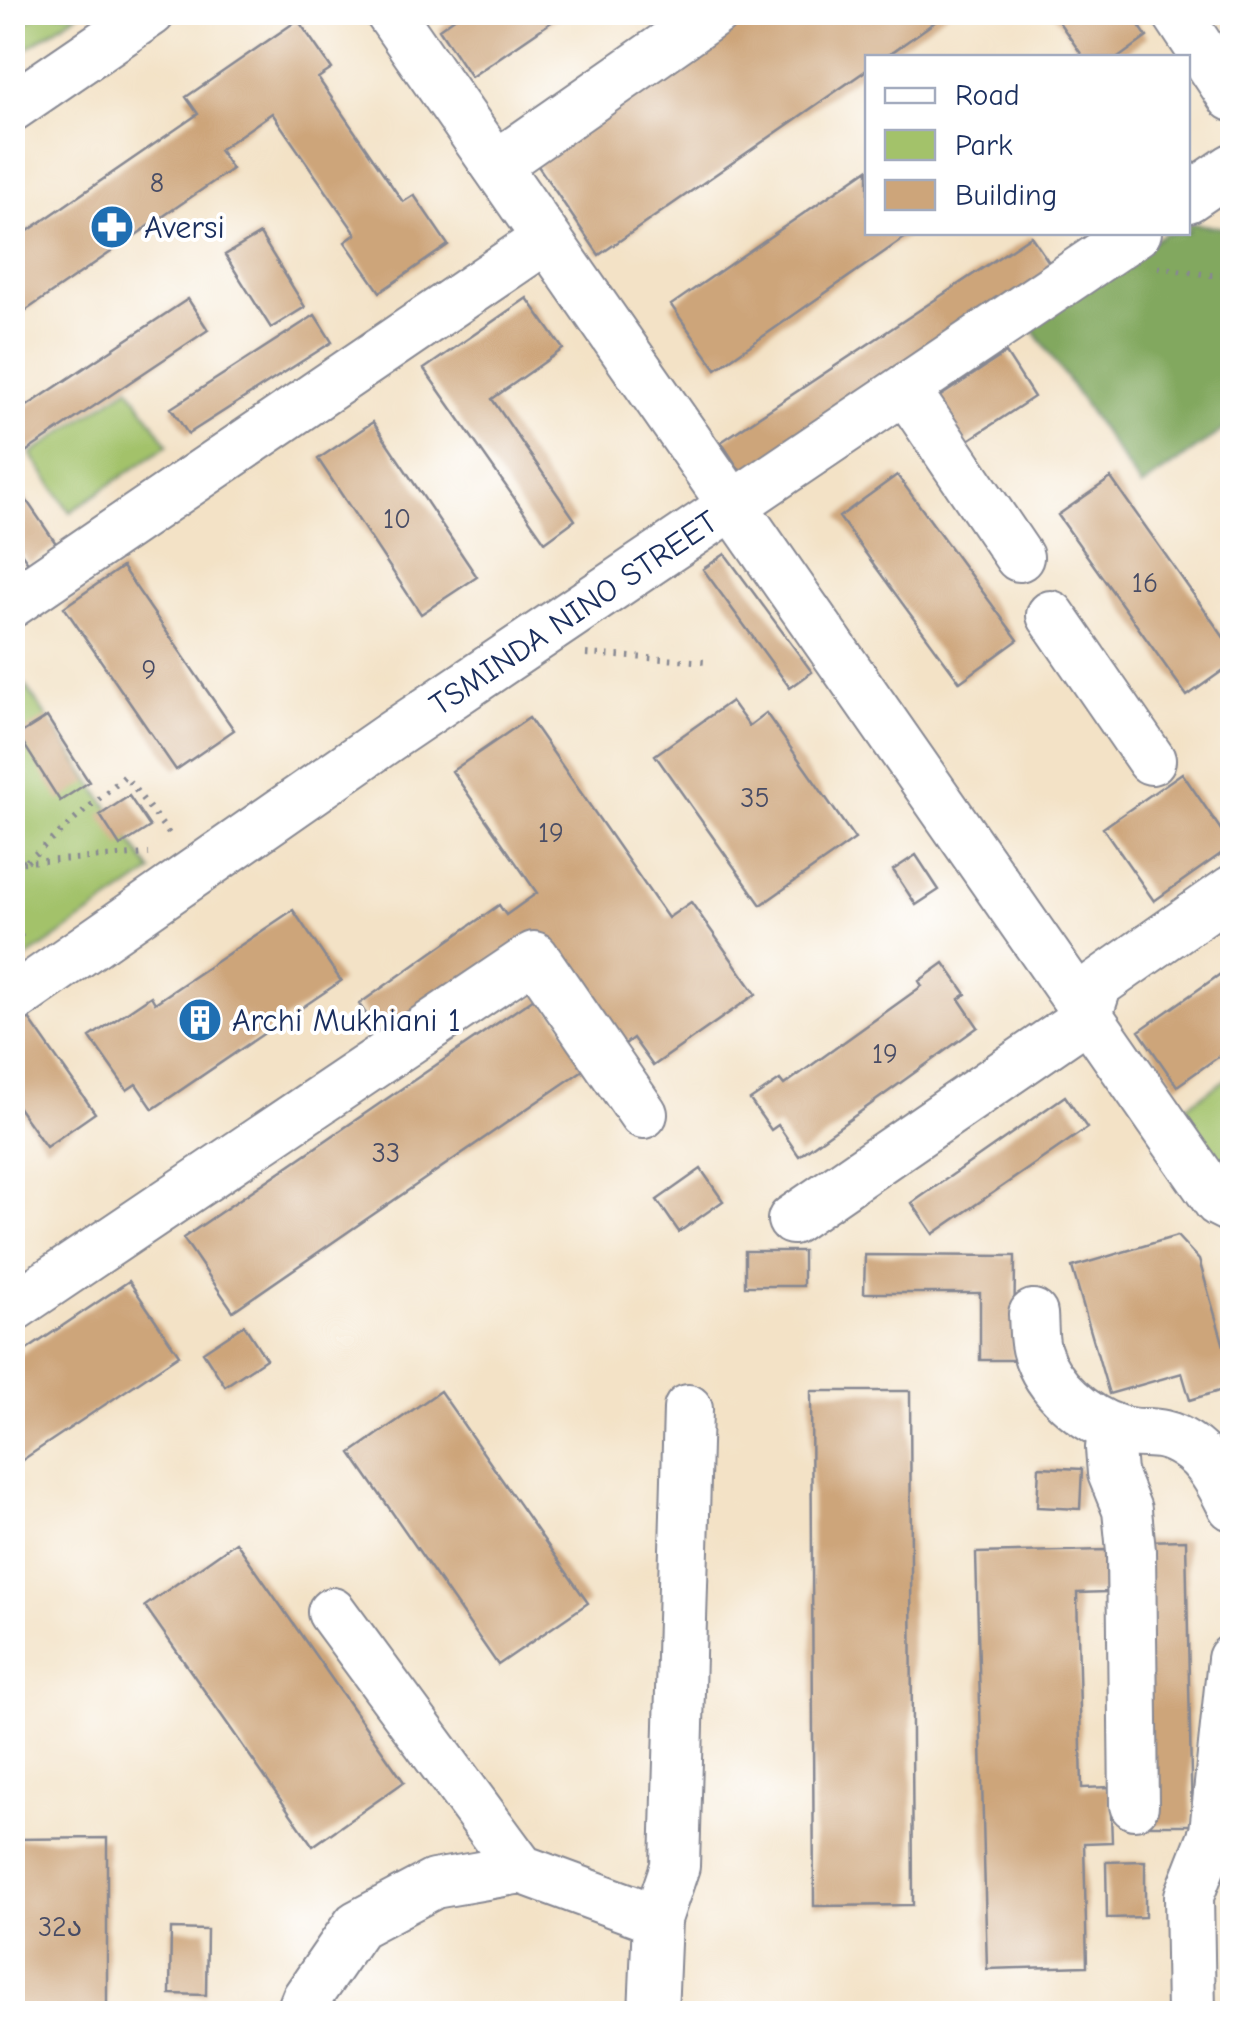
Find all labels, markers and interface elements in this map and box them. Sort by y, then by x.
legend [865,55,1190,235]
text: Road [955,78,1020,113]
text: Park [955,128,1013,163]
house number: 8 [150,167,164,199]
text: Building [955,178,1058,213]
pharmacy icon: Aversi [89,204,135,250]
place label: Aversi [144,209,225,246]
house number: 10 [383,503,411,535]
street label: TSMINDA NINO STREET [423,503,725,723]
house number: 16 [1132,567,1158,599]
house number: 9 [142,654,156,686]
house number: 35 [740,782,770,814]
house number: 19 [538,817,564,849]
building icon: Archi Mukhiani 1 [177,997,223,1043]
place label: Archi Mukhiani 1 [232,1002,461,1039]
house number: 19 [872,1038,898,1070]
house number: 33 [372,1137,400,1169]
house number: 32ა [38,1911,82,1943]

